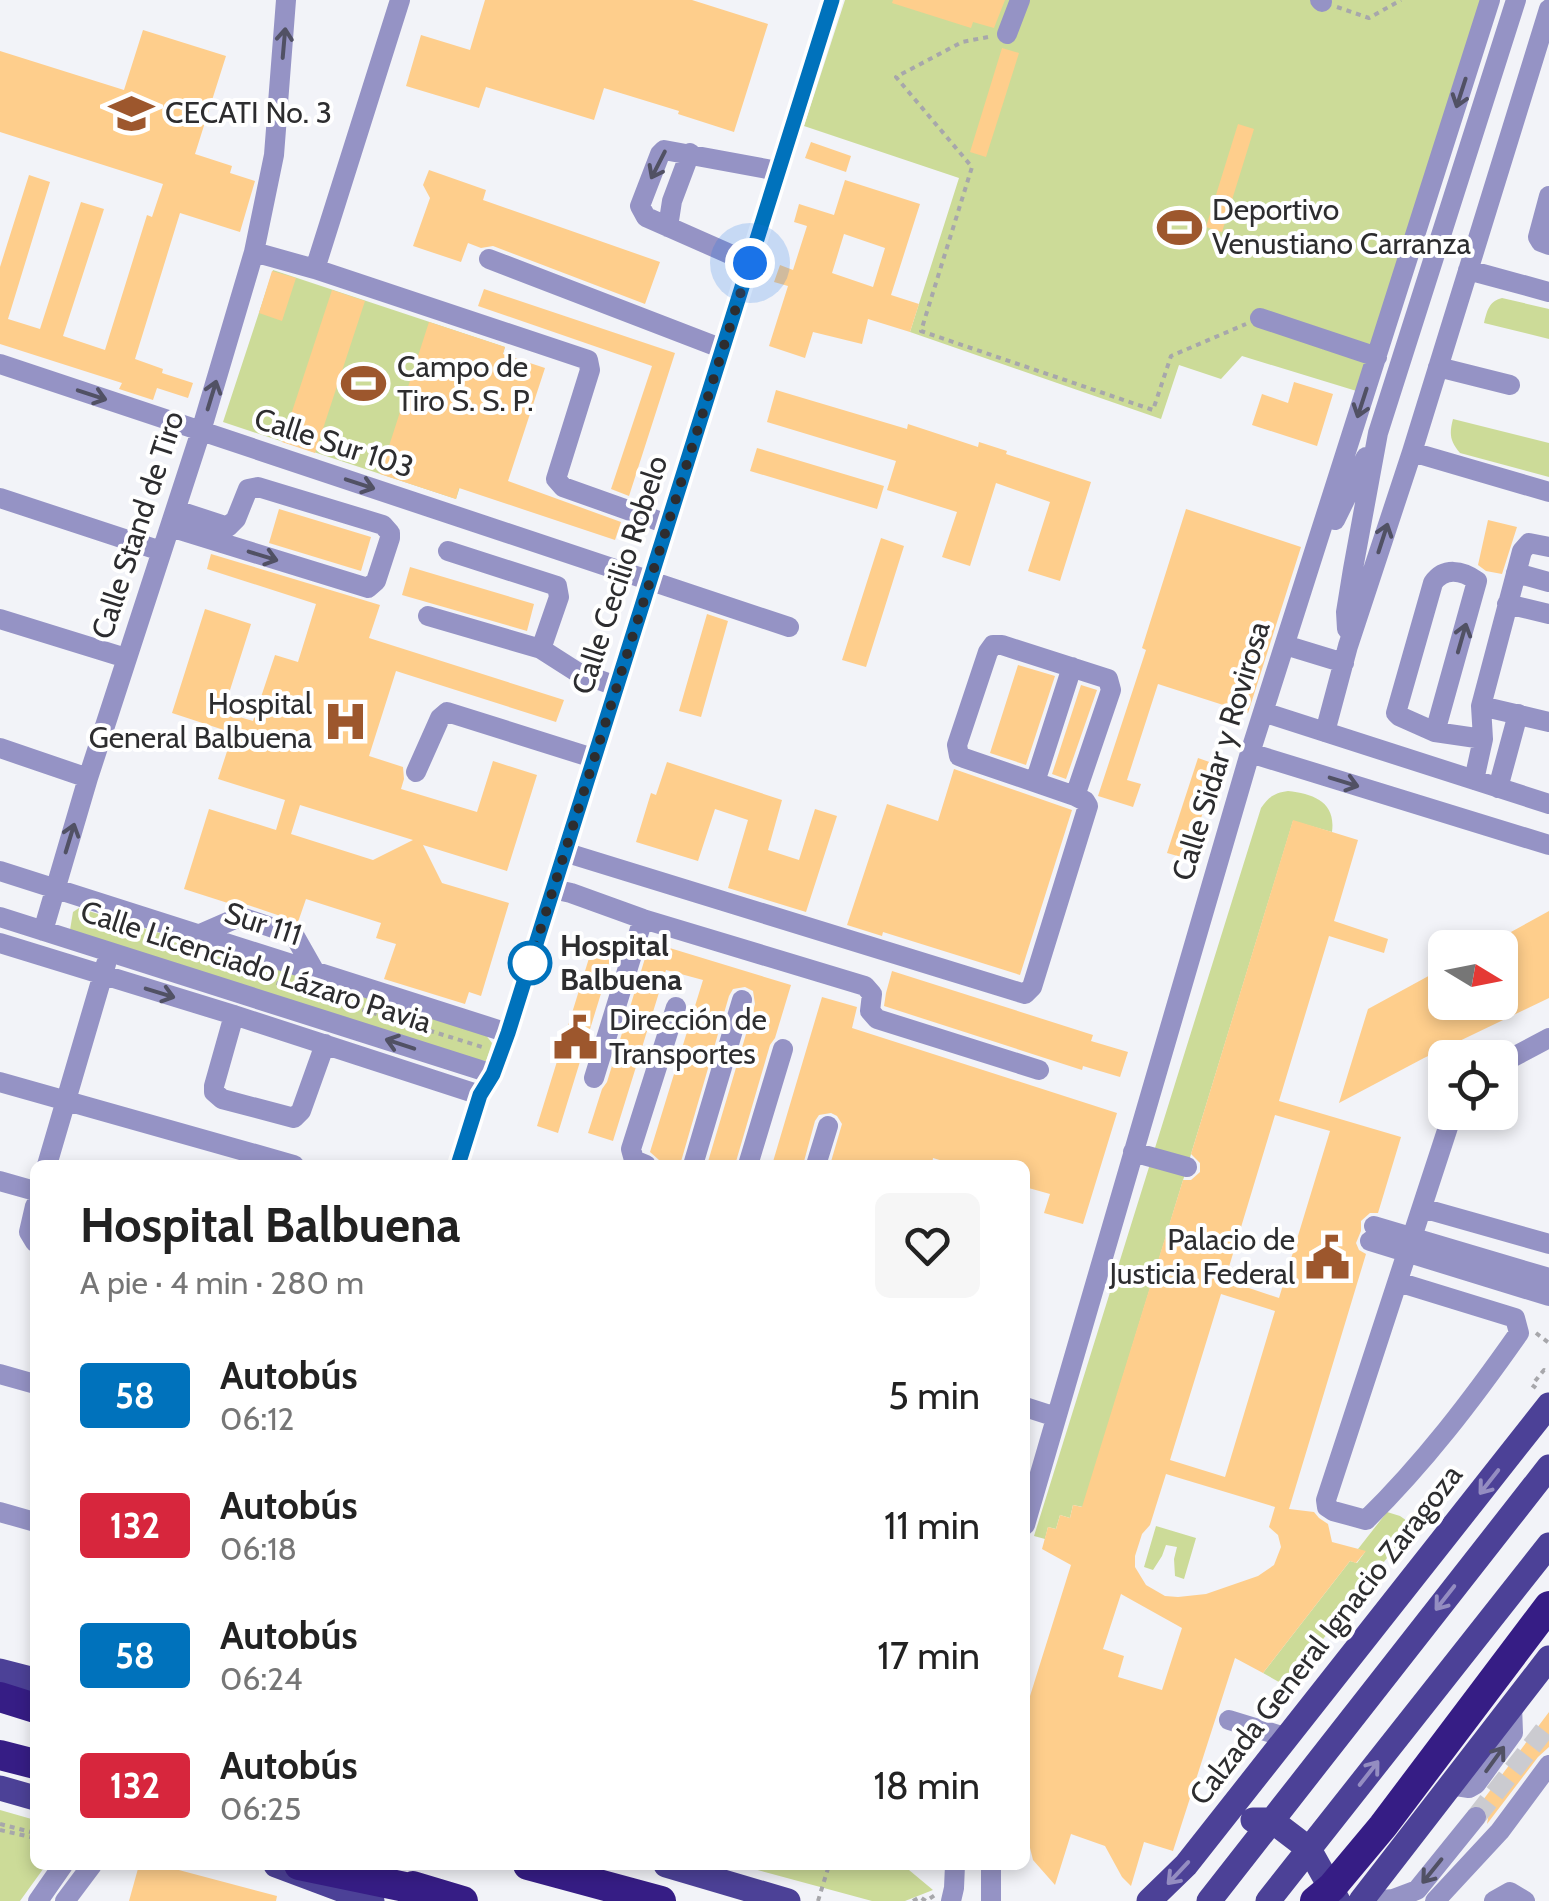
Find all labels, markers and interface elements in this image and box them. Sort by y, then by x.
one-way arrow [274,28,293,60]
one-way arrow [1450,77,1468,108]
school or university icon: CECATI No. 3 [108,89,156,137]
place label: CECATI No. 3 [165,94,332,131]
one-way arrow [647,150,666,179]
place label: Deportivo Venustiano Carranza [1212,191,1472,262]
sports icon: Deportivo Venustiano Carranza [1155,203,1203,251]
your location [725,238,775,288]
place label: Campo de Tiro S. S. P. [397,348,533,419]
sports icon: Campo de Tiro S. S. P. [340,360,388,408]
one-way arrow [204,380,222,411]
one-way arrow [1352,386,1370,418]
one-way arrow [76,387,108,405]
street label: Calle Sur 103 [250,399,418,486]
street label: Calle Stand de Tiro [83,406,192,643]
street label: Calle Cecilio Robelo [564,451,676,699]
one-way arrow [344,476,376,494]
one-way arrow [1376,523,1394,554]
one-way arrow [247,549,278,567]
street label: Calle Sidar y Rovirosa [1163,616,1278,885]
one-way arrow [1454,623,1472,654]
place label: Hospital General Balbuena [89,685,313,756]
hospital icon: Hospital General Balbuena [321,697,369,745]
one-way arrow [1327,774,1359,792]
one-way arrow [62,822,80,854]
street label: Calle Licenciado Lázaro Pavia [76,892,437,1041]
street label: Sur 111 [220,894,306,953]
place label: Hospital Balbuena [560,927,682,998]
north arrow [1428,930,1518,1020]
map controls [1428,930,1518,1130]
marker: Hospital Balbuena [509,942,551,984]
one-way arrow [144,985,175,1003]
place label: Dirección de Transportes [609,1001,767,1072]
public building icon: Dirección de Transportes [552,1013,600,1061]
one-way arrow [385,1034,417,1052]
button: locate [1428,1040,1518,1130]
button: heart [875,1193,980,1298]
text: Hospital Balbuena [80,1196,460,1254]
place label: Palacio de Justicia Federal [1108,1221,1295,1292]
public building icon: Palacio de Justicia Federal [1304,1233,1352,1281]
text: A pie · 4 min · 280 m [80,1263,364,1302]
text: Autobús [220,1352,358,1399]
text: 5 min [888,1372,980,1419]
text: 58 [115,1374,155,1417]
text: 06:12 [220,1399,294,1438]
street label: Calzada General Ignacio Zaragoza [1181,1457,1470,1812]
one-way arrow [1478,1468,1500,1494]
text: Autobús [220,1482,358,1529]
text: 11 min [884,1502,980,1549]
text: 132 [110,1504,160,1547]
text: 06:18 [220,1529,297,1568]
one-way arrow [1434,1585,1456,1611]
text: Autobús [220,1612,358,1659]
text: 17 min [877,1632,980,1679]
text: 58 [115,1634,155,1677]
text: 06:24 [220,1659,302,1698]
text: Autobús [220,1742,358,1789]
one-way arrow [1484,1745,1505,1773]
one-way arrow [1358,1760,1380,1786]
text: 18 min [873,1762,980,1809]
text: 132 [110,1764,160,1807]
text: 06:25 [220,1789,301,1828]
one-way arrow [1421,1858,1443,1884]
one-way arrow [1167,1860,1190,1885]

